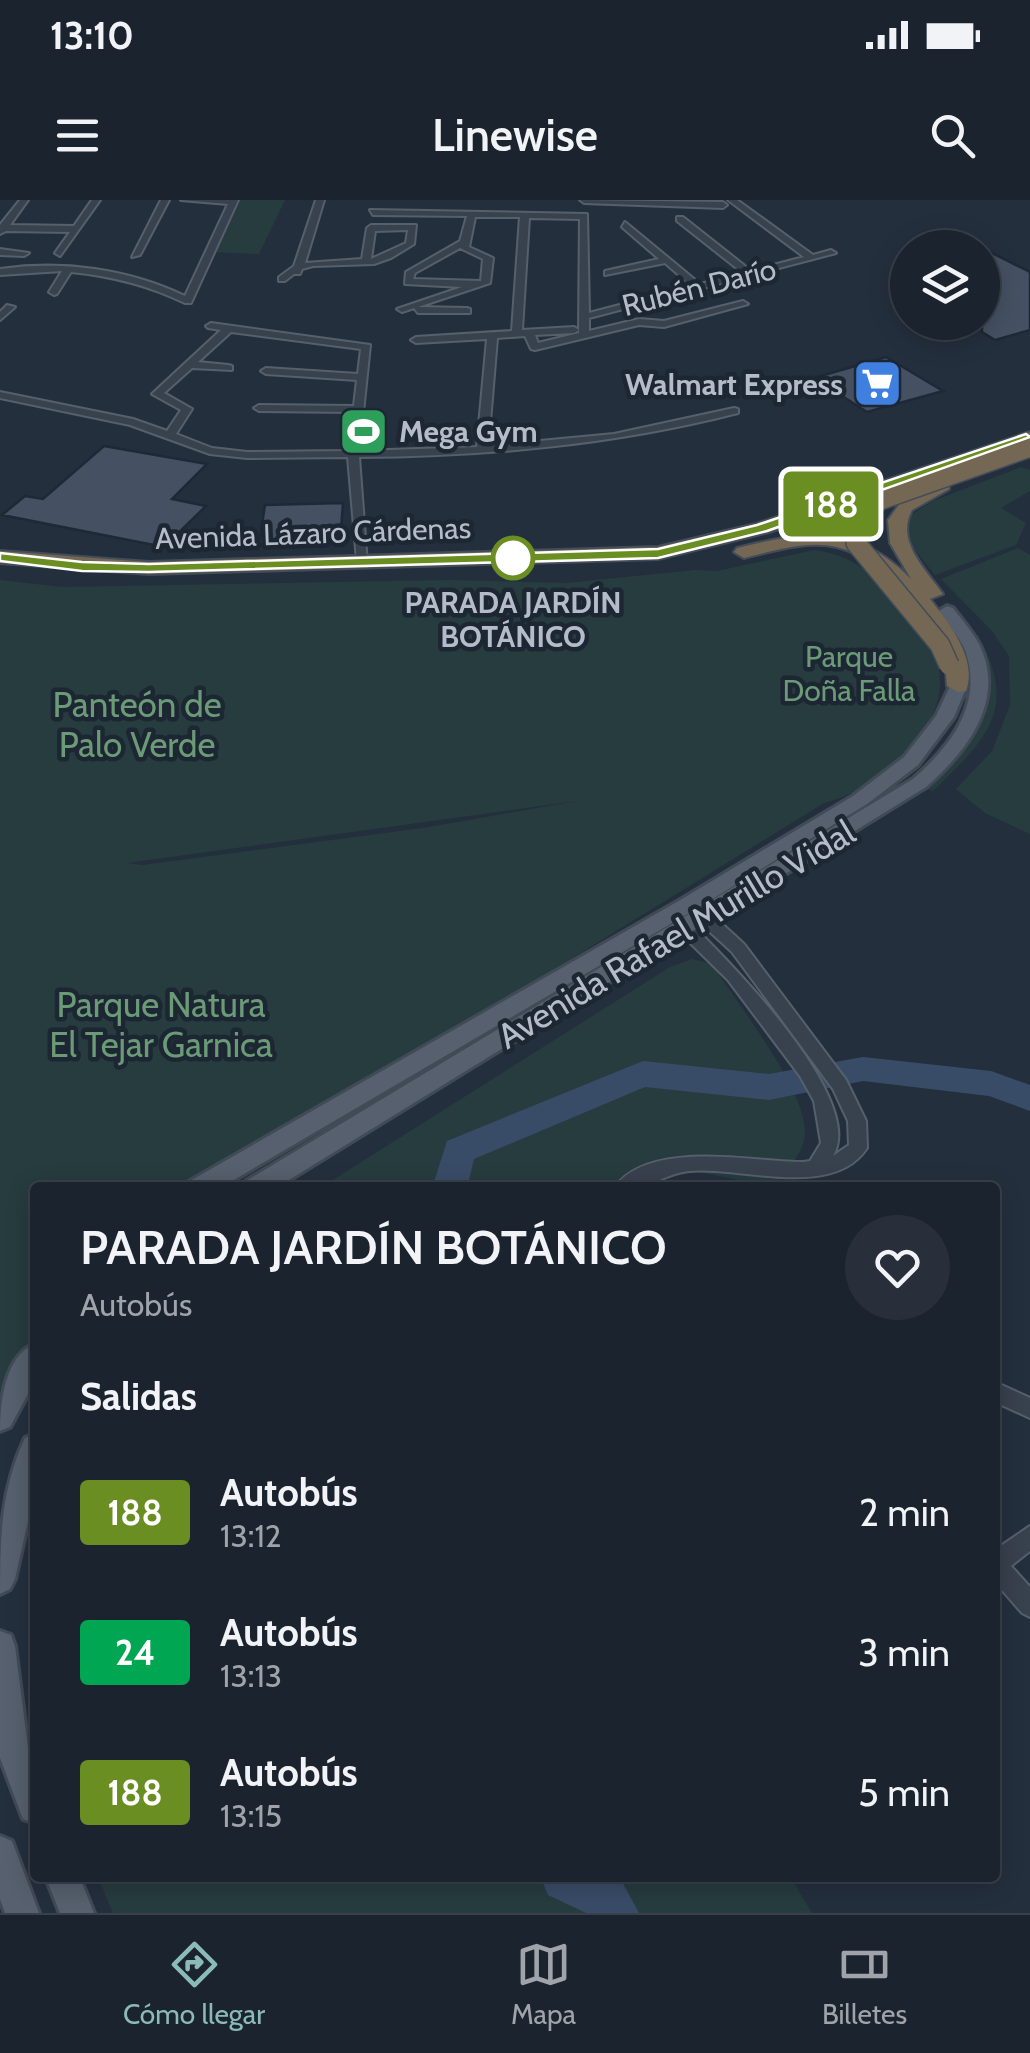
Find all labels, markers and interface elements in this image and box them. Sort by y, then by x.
text: 13:10 [50,12,134,59]
icon: menu [50,108,105,163]
text: Linewise [432,108,598,162]
icon: search [925,108,980,163]
map controls [890,230,1000,340]
button: layers [890,230,1000,340]
street label: Rubén Darío [618,250,780,324]
supermarket icon: Walmart Express [852,358,904,410]
place label: Walmart Express [625,366,843,403]
sports icon: Mega Gym [338,405,390,457]
place label: Mega Gym [399,413,538,450]
line badge: 188 [774,472,888,536]
text: 188 [803,483,859,526]
street label: Avenida Lázaro Cárdenas [154,509,472,557]
marker: PARADA JARDÍN BOTÁNICO [492,537,534,579]
place label: PARADA JARDÍN BOTÁNICO [405,584,622,655]
park label: Parque Doña Falla [783,638,916,709]
park label: Panteón de Palo Verde [52,683,222,766]
street label: Avenida Rafael Murillo Vidal [490,810,863,1058]
park label: Parque Natura El Tejar Garnica [49,983,273,1066]
button: heart [845,1215,950,1320]
text: PARADA JARDÍN BOTÁNICO [80,1218,667,1276]
text: Autobús [80,1285,192,1324]
text: Salidas [80,1373,197,1420]
text: Autobús [220,1469,358,1516]
text: 2 min [859,1489,950,1536]
text: 188 [107,1491,163,1534]
text: 13:12 [220,1516,282,1555]
text: Autobús [220,1609,358,1656]
text: 3 min [858,1629,950,1676]
text: 24 [115,1631,155,1674]
text: 13:13 [220,1656,282,1695]
text: Autobús [220,1749,358,1796]
text: 5 min [858,1769,950,1816]
text: 188 [107,1771,163,1814]
text: 13:15 [220,1796,282,1835]
tab: Cómo llegar [123,1937,265,2031]
tab: Mapa [511,1937,576,2031]
tab: Billetes [822,1937,907,2031]

